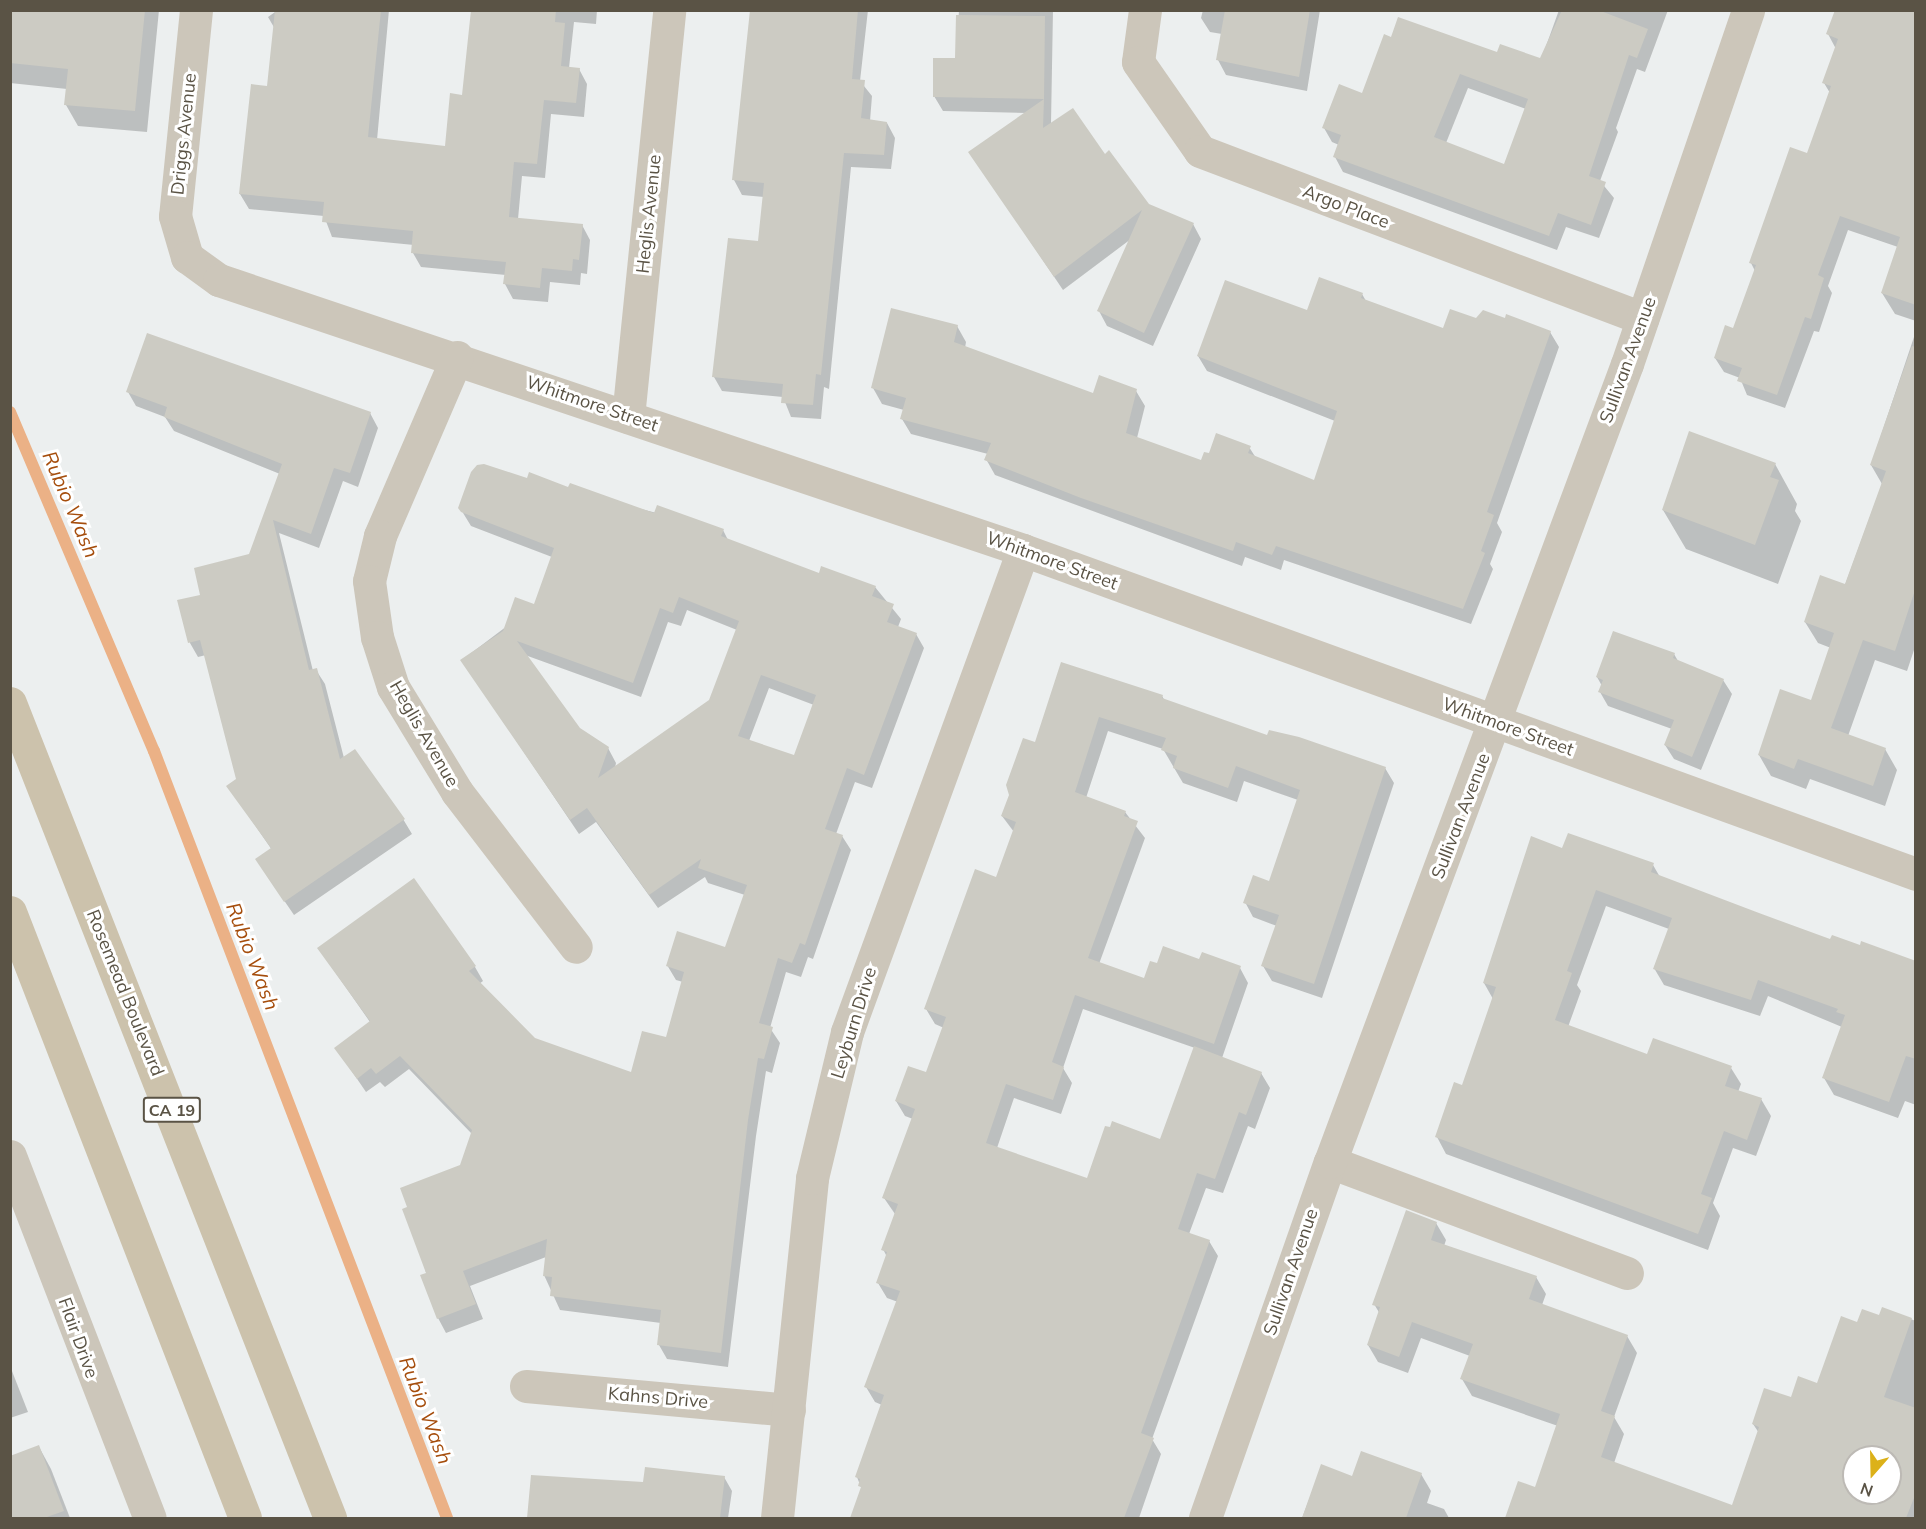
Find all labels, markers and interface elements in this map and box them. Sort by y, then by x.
street label: Driggs Avenue [167,72,201,196]
street label: Heglis Avenue [632,154,666,274]
street label: Argo Place [1300,181,1392,233]
street label: Sullivan Avenue [1595,294,1661,426]
street label: Whitmore Street [523,371,661,437]
water label: Rubio Wash [38,447,104,561]
street label: Whitmore Street [984,527,1120,595]
street label: Heglis Avenue [385,677,463,791]
street label: Whitmore Street [1440,693,1576,761]
street label: Sullivan Avenue [1427,750,1495,882]
water label: Rubio Wash [221,899,285,1013]
street label: Rosemead Boulevard [82,907,168,1079]
street label: Leyburn Drive [827,965,881,1081]
road number: CA 19 [142,1097,202,1123]
street label: Sullivan Avenue [1259,1206,1323,1338]
street label: Flair Drive [53,1295,103,1381]
water label: Rubio Wash [394,1353,458,1467]
street label: Kahns Drive [607,1383,709,1413]
north arrow [1842,1445,1902,1505]
text: N [1857,1479,1876,1502]

